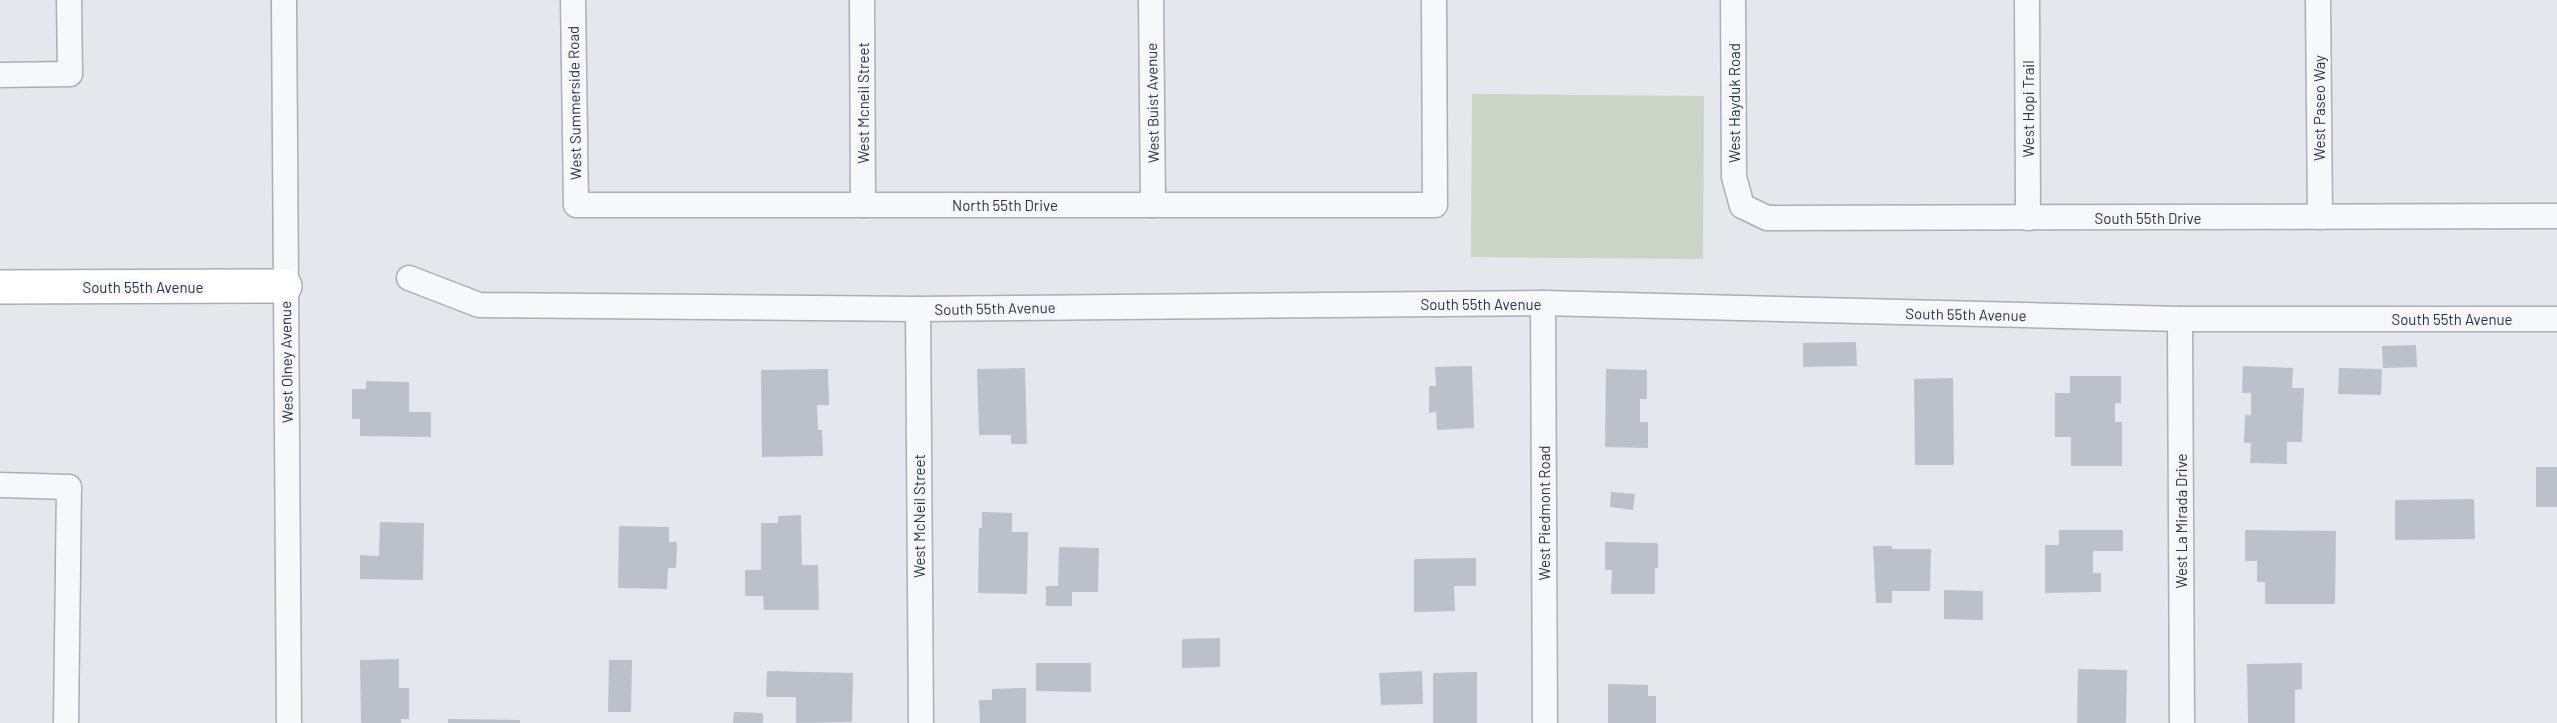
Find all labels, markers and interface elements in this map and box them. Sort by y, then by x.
street label: West Summerside Road [564,26,584,180]
street label: West Mcneil Street [854,42,872,164]
street label: West Buist Avenue [1142,43,1162,163]
street label: West Hayduk Road [1725,43,1743,163]
street label: West Paseo Way [2310,55,2328,161]
street label: West Hopi Trail [2019,60,2037,158]
street label: North 55th Drive [952,196,1058,214]
street label: South 55th Drive [2095,209,2201,227]
street label: South 55th Avenue [82,278,204,296]
street label: South 55th Avenue [1420,295,1542,313]
street label: South 55th Avenue [934,298,1056,318]
street label: West Olney Avenue [276,301,296,423]
street label: South 55th Avenue [1905,304,2027,324]
street label: South 55th Avenue [2391,310,2513,328]
street label: West Piedmont Road [1535,445,1553,581]
street label: West La Mirada Drive [2172,453,2190,589]
street label: West McNeil Street [910,454,928,578]

